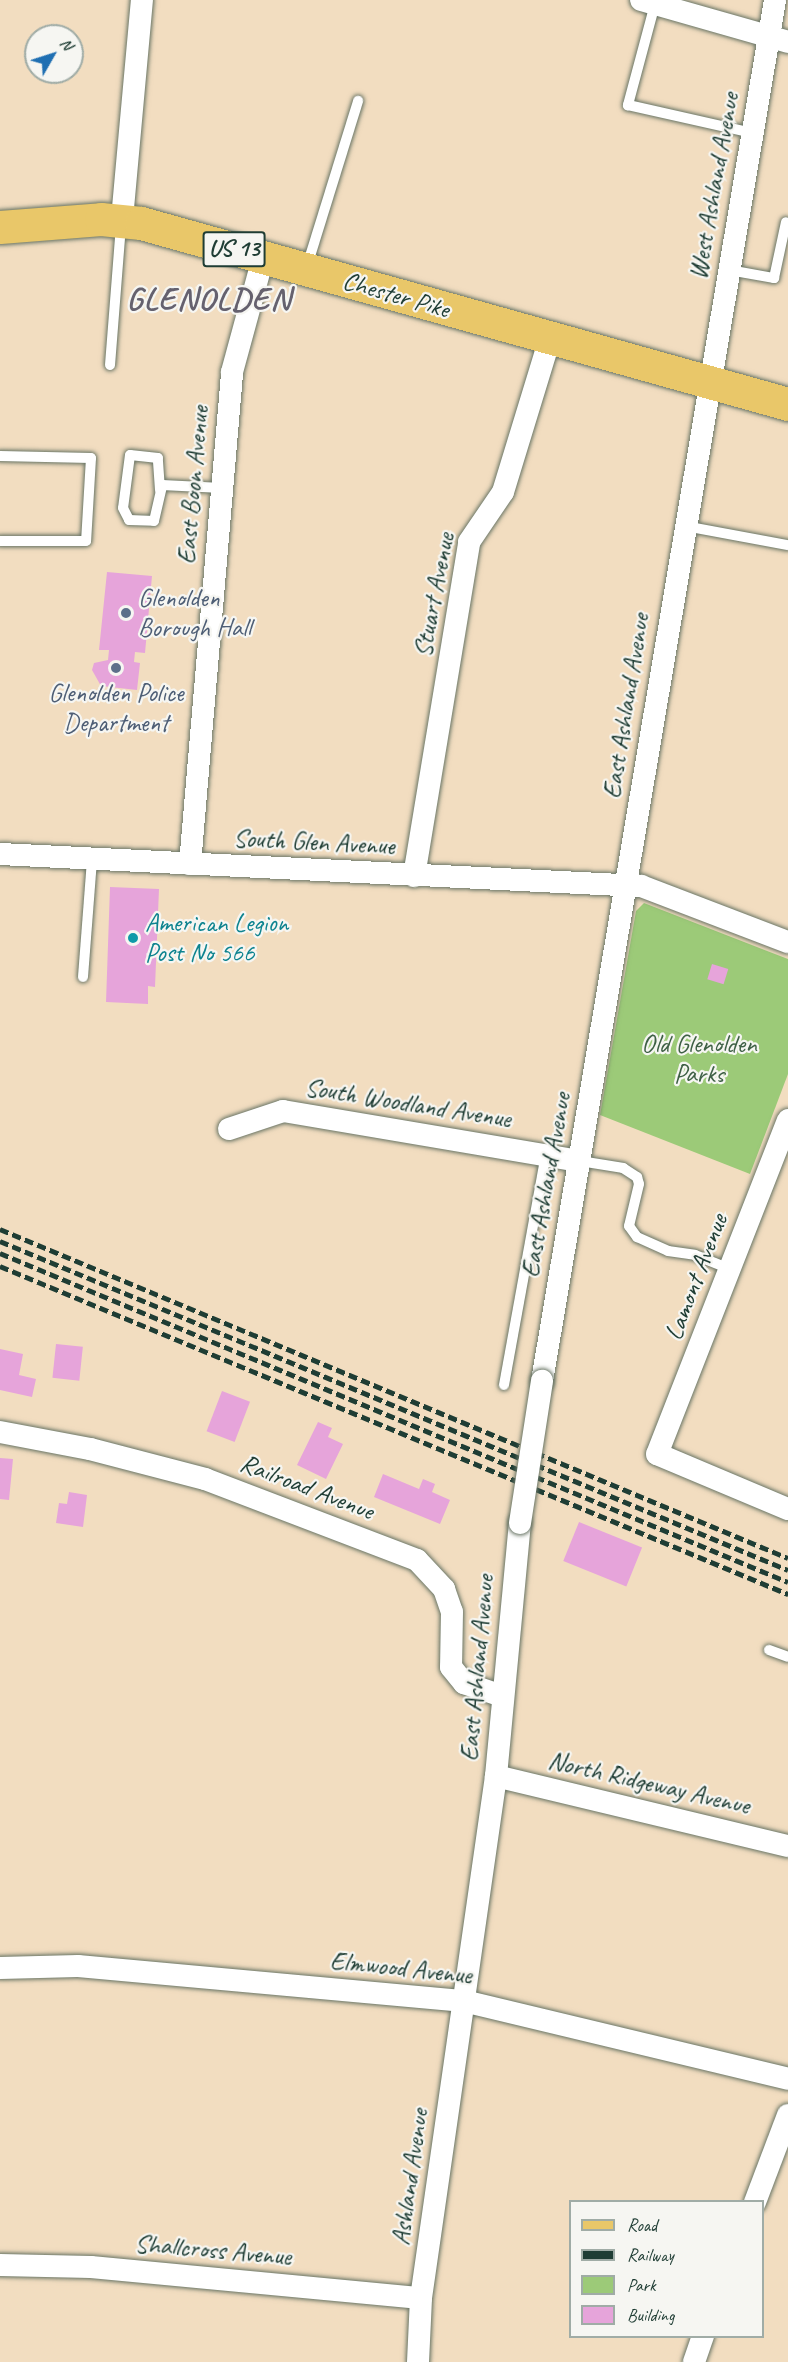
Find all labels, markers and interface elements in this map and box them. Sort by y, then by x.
north arrow [24,24,84,84]
text: N [56,34,77,54]
street label: West Ashland Avenue [682,91,746,281]
road number: US 13 [202,228,266,270]
street label: Chester Pike [339,265,453,325]
district label: GLENOLDEN [128,280,290,318]
street label: East Boon Avenue [171,405,215,565]
street label: Stuart Avenue [407,530,461,660]
place label: Glenolden Borough Hall [138,582,251,644]
marker: Glenolden Borough Hall [119,606,133,620]
street label: East Ashland Avenue [596,612,656,800]
marker: Glenolden Police Department [109,661,123,675]
place label: Glenolden Police Department [49,677,183,738]
street label: South Glen Avenue [233,822,395,862]
place label: American Legion Post No 566 [145,907,288,969]
marker: American Legion Post No 566 [126,931,140,945]
park label: Old Glenolden Parks [641,1028,757,1090]
street label: South Woodland Avenue [303,1071,513,1135]
street label: East Ashland Avenue [514,1091,578,1279]
street label: Lamont Avenue [658,1210,734,1344]
street label: Railroad Avenue [236,1447,378,1527]
street label: East Ashland Avenue [453,1574,501,1762]
street label: North Ridgeway Avenue [545,1745,753,1821]
street label: Elmwood Avenue [329,1945,473,1991]
street label: Ashland Avenue [385,2107,435,2247]
legend [569,2200,764,2338]
text: Road [627,2214,657,2236]
street label: Shallcross Avenue [133,2228,293,2272]
text: Railway [627,2244,674,2266]
text: Park [627,2274,656,2296]
text: Building [627,2304,674,2326]

